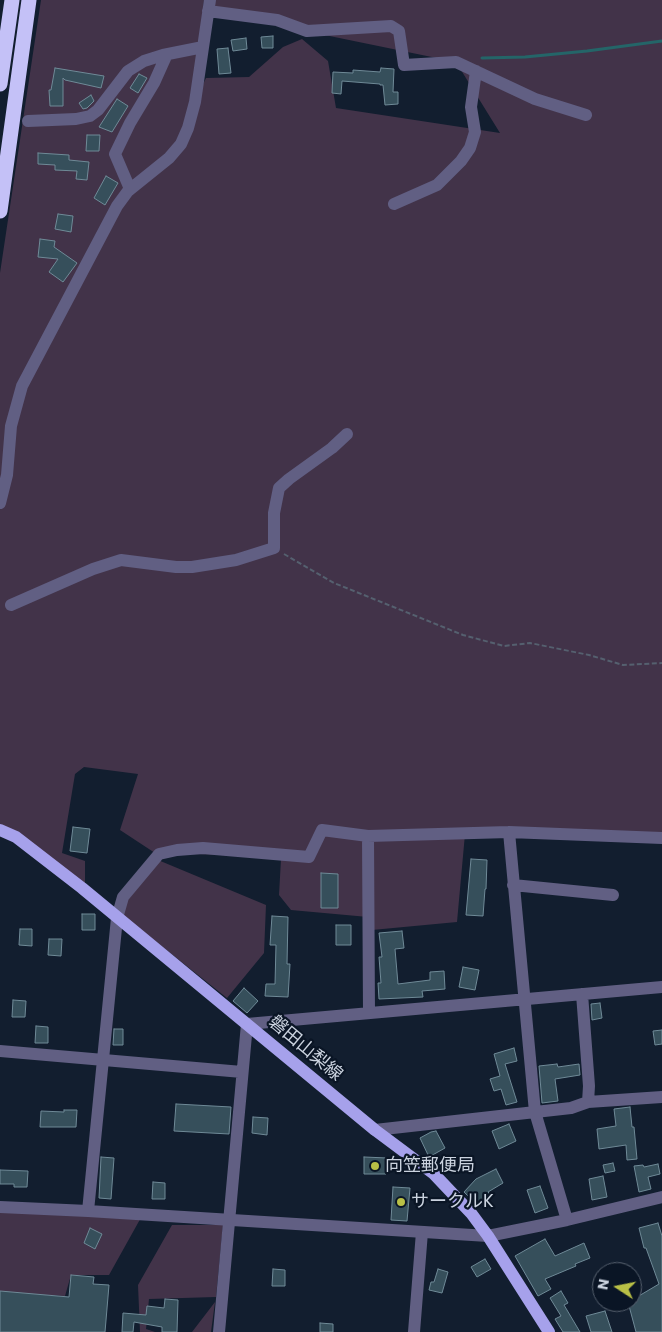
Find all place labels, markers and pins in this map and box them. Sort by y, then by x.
place label: 向笠郵便局 [385,1155,475,1177]
marker: 向笠郵便局 [369,1160,381,1172]
place label: サークルK [411,1191,494,1213]
marker: サークルK [395,1196,407,1208]

